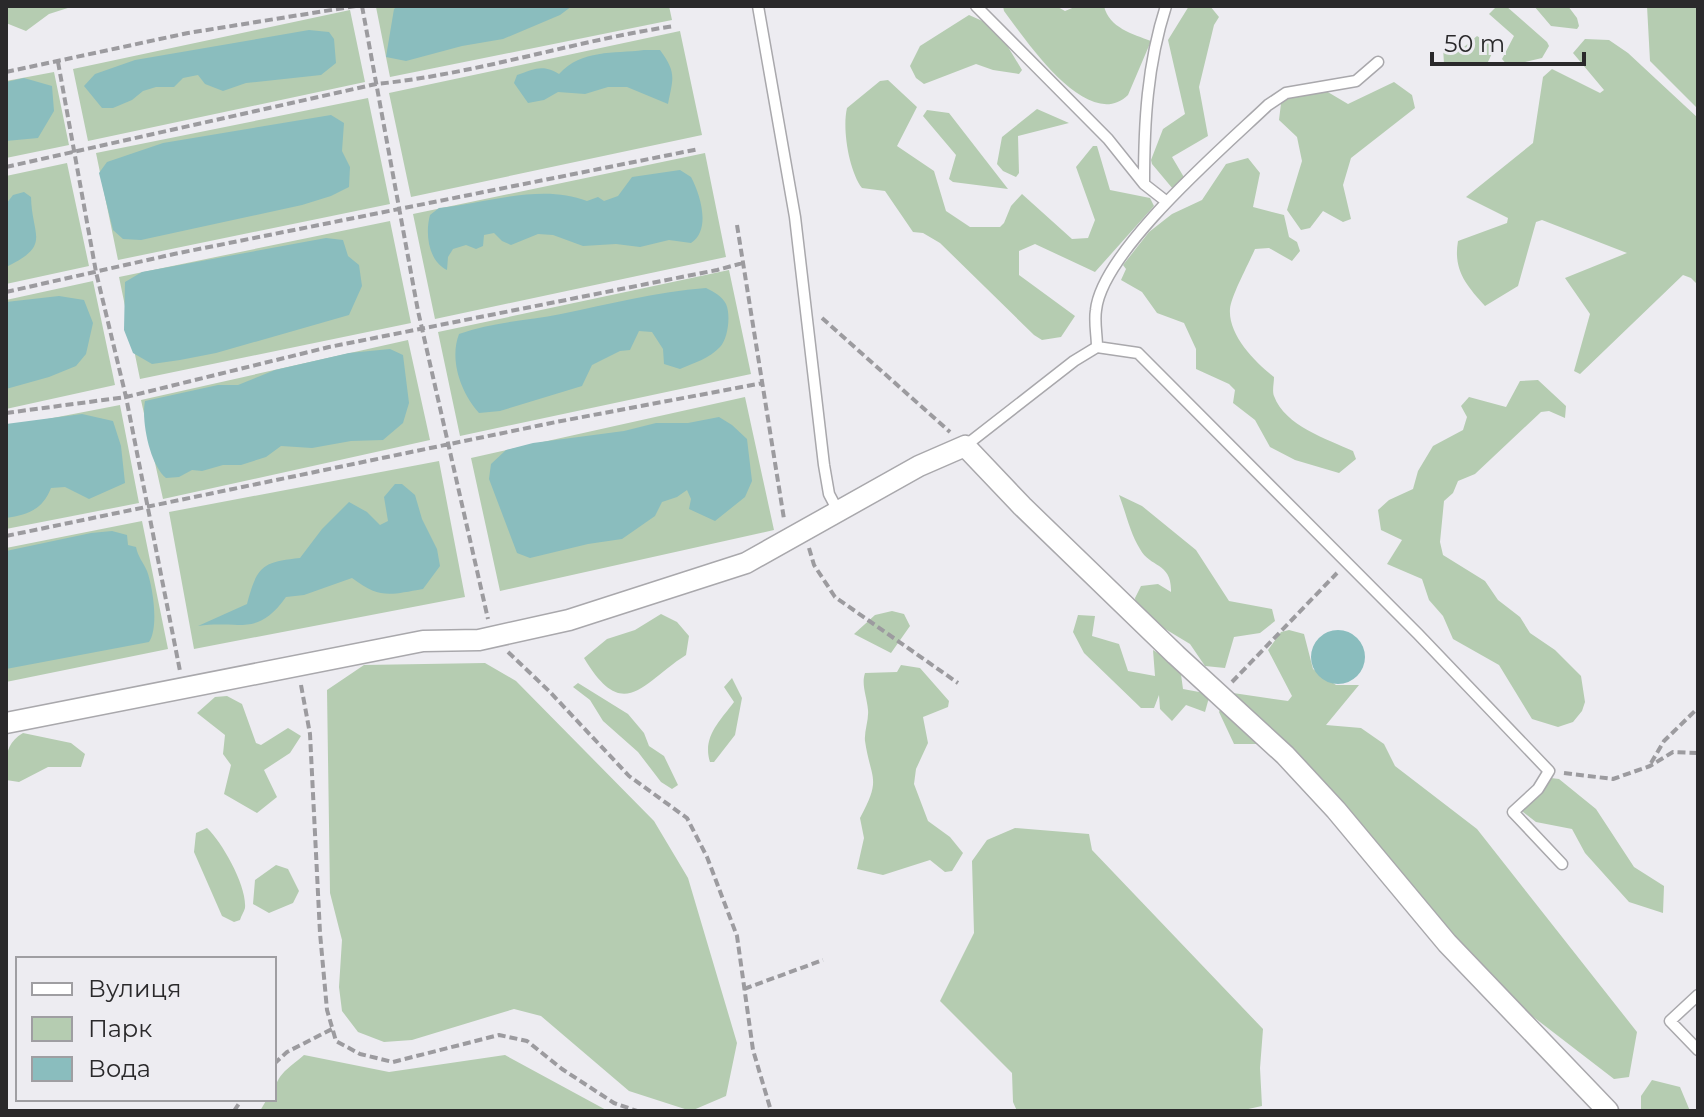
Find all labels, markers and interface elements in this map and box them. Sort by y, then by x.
scale bar [1432,16,1584,66]
text: 50 m [1444,29,1505,58]
legend [16,957,276,1101]
text: Вулиця [88,974,181,1003]
text: Парк [88,1014,152,1043]
text: Вода [88,1054,151,1083]

